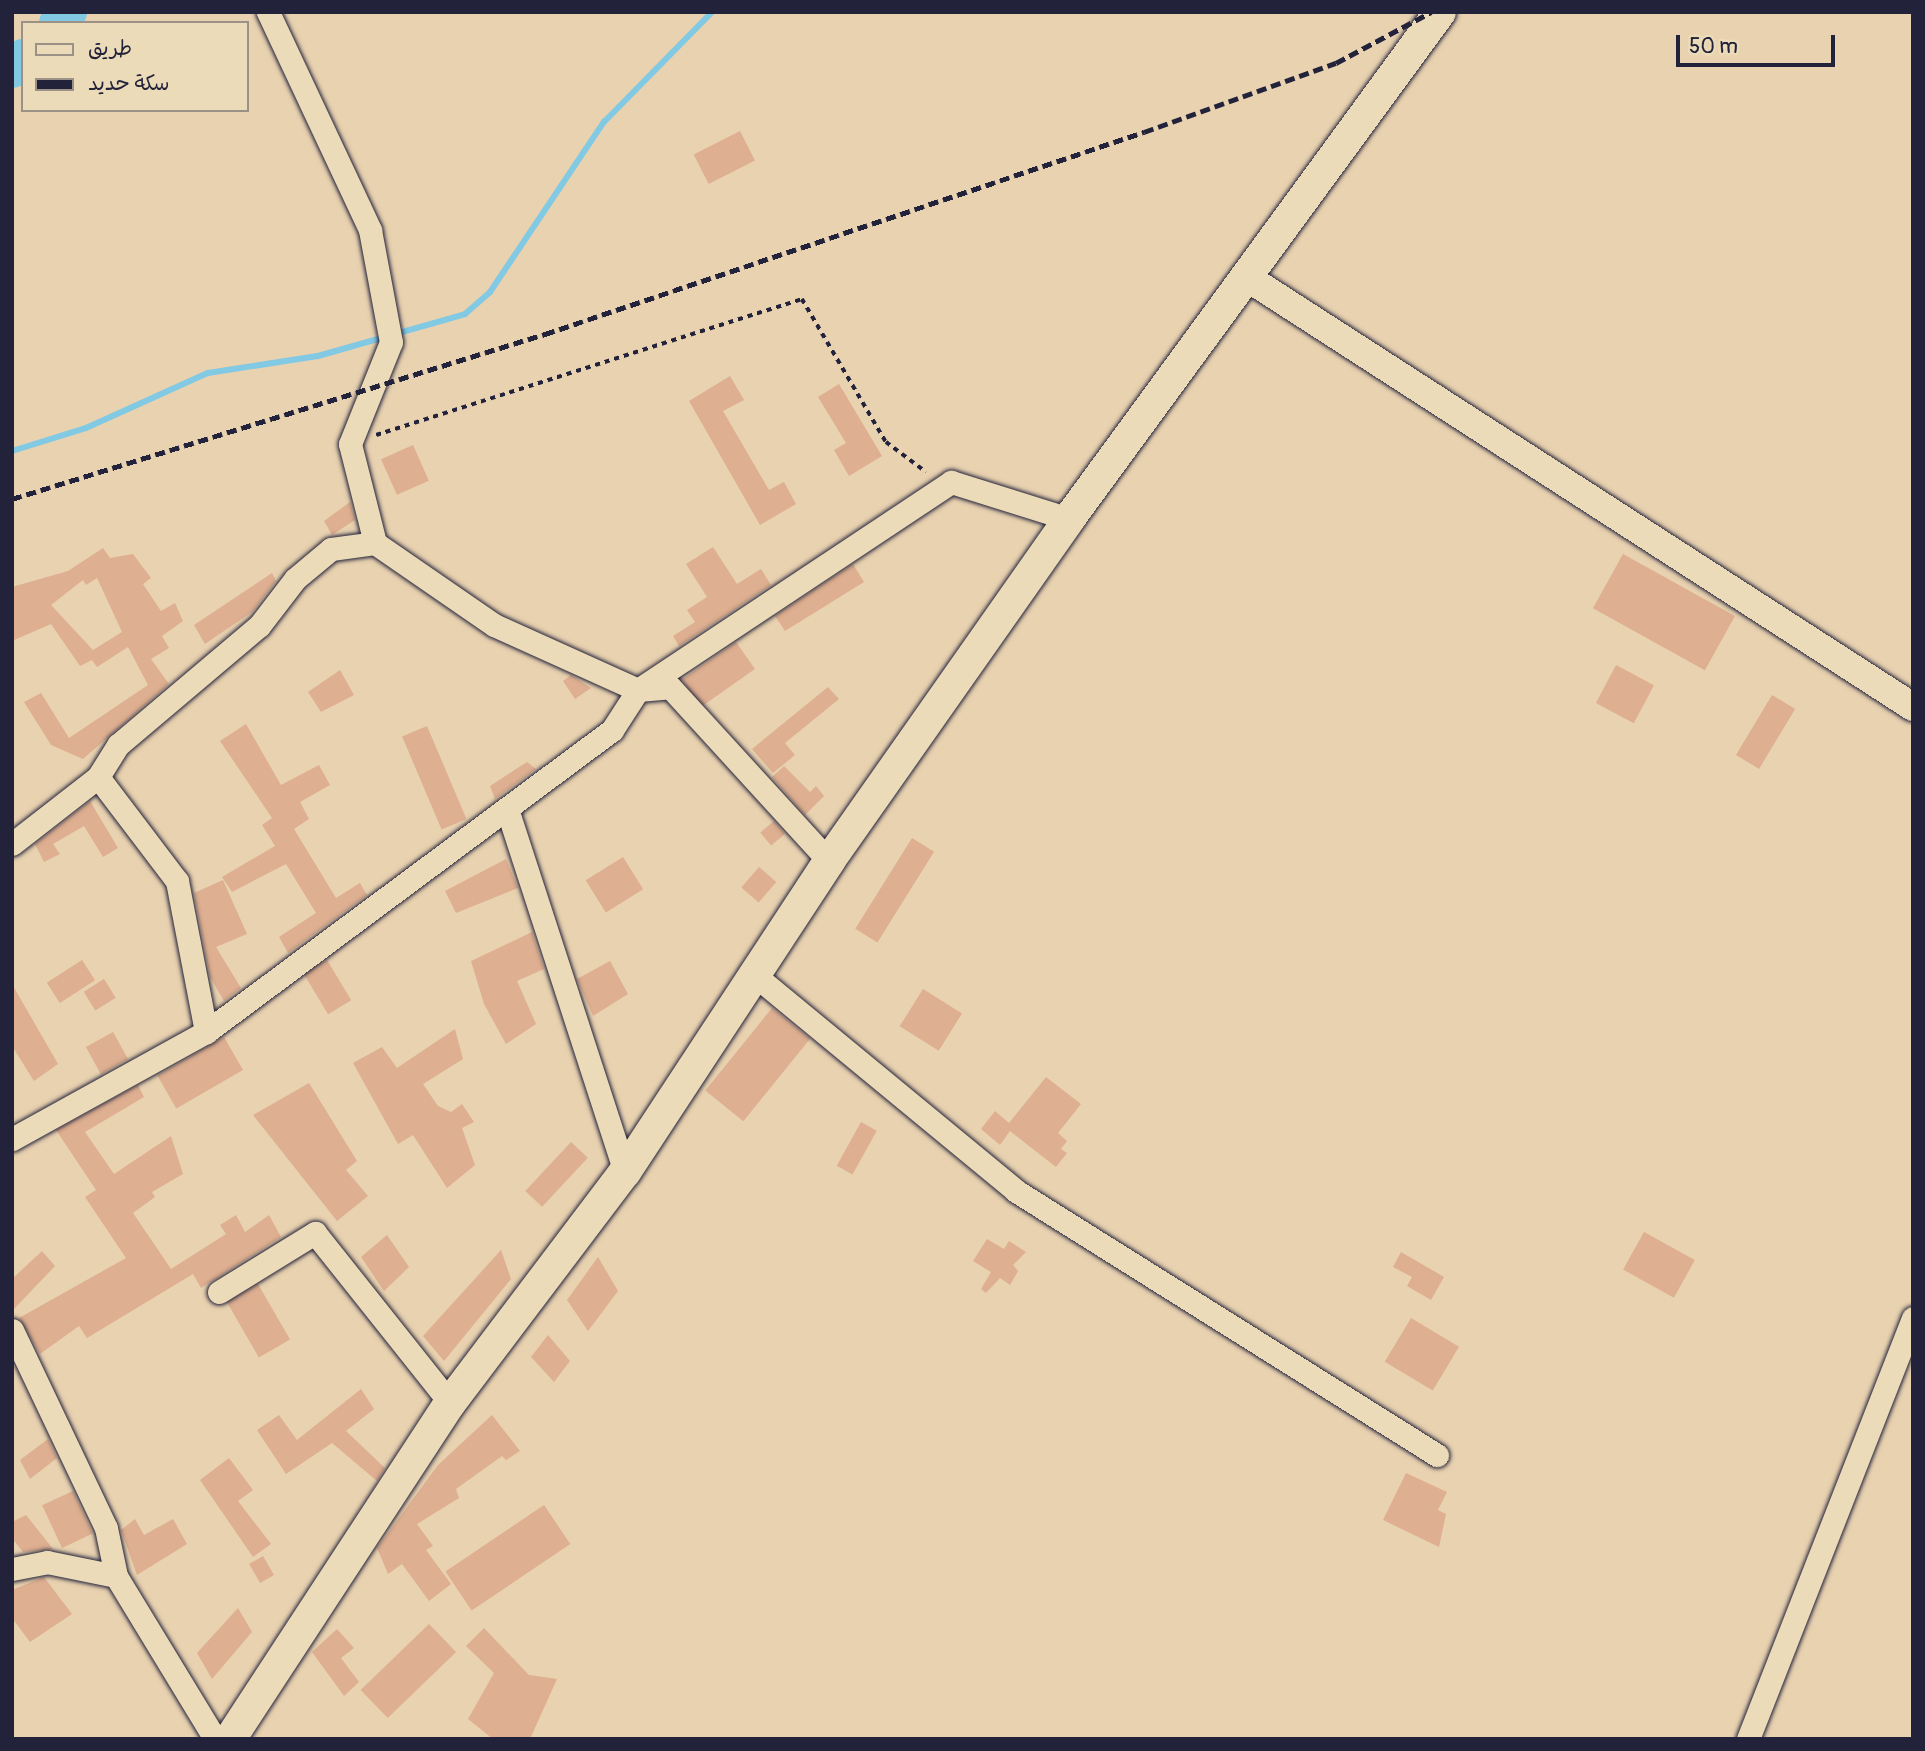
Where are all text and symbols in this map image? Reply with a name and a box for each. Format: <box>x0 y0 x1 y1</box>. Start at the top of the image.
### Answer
legend <box>21 21 248 112</box>
scale bar <box>1680 21 1839 65</box>
text: 50 m <box>1689 33 1738 60</box>
text: طريق <box>88 35 132 62</box>
text: سكة حديد <box>88 70 169 97</box>

